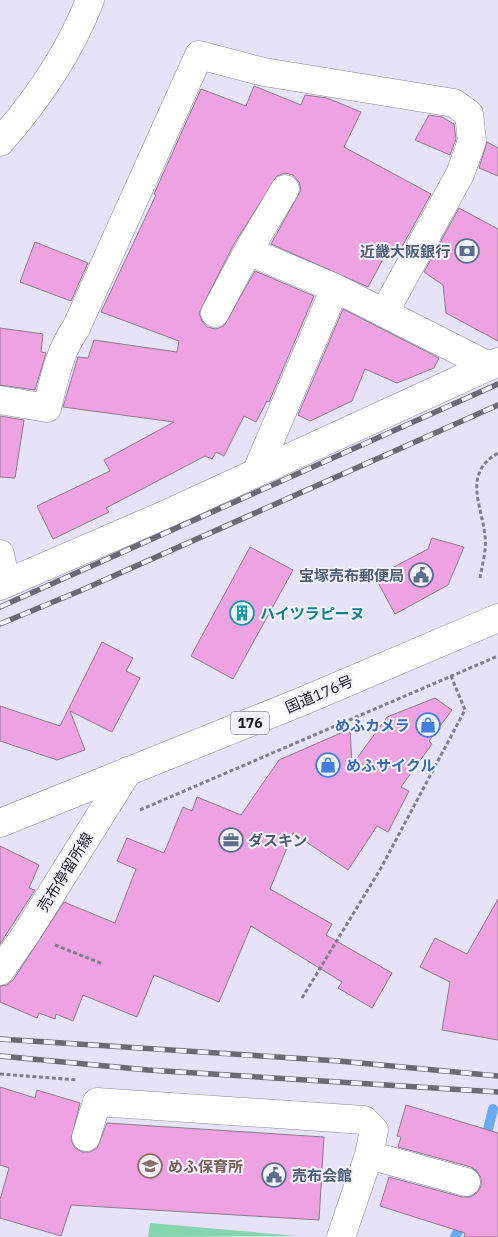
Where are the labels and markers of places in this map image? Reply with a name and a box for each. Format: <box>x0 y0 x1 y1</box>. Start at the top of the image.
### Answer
bank icon: 近畿大阪銀行 <box>454 238 480 264</box>
place label: 近畿大阪銀行 <box>360 242 450 261</box>
public building icon: 宝塚売布郵便局 <box>408 562 434 588</box>
place label: 宝塚売布郵便局 <box>299 566 404 585</box>
building icon: ハイツラピーヌ <box>229 600 255 626</box>
place label: ハイツラピーヌ <box>260 604 365 623</box>
shop icon: めふカメラ <box>415 712 441 738</box>
place label: めふカメラ <box>335 716 410 735</box>
shop icon: めふサイクル <box>315 752 341 778</box>
place label: めふサイクル <box>346 756 435 775</box>
office icon: ダスキン <box>218 827 244 853</box>
place label: ダスキン <box>248 831 308 850</box>
school or university icon: めふ保育所 <box>137 1153 163 1179</box>
place label: めふ保育所 <box>168 1157 243 1176</box>
public building icon: 売布会館 <box>261 1162 287 1188</box>
place label: 売布会館 <box>292 1166 352 1185</box>

